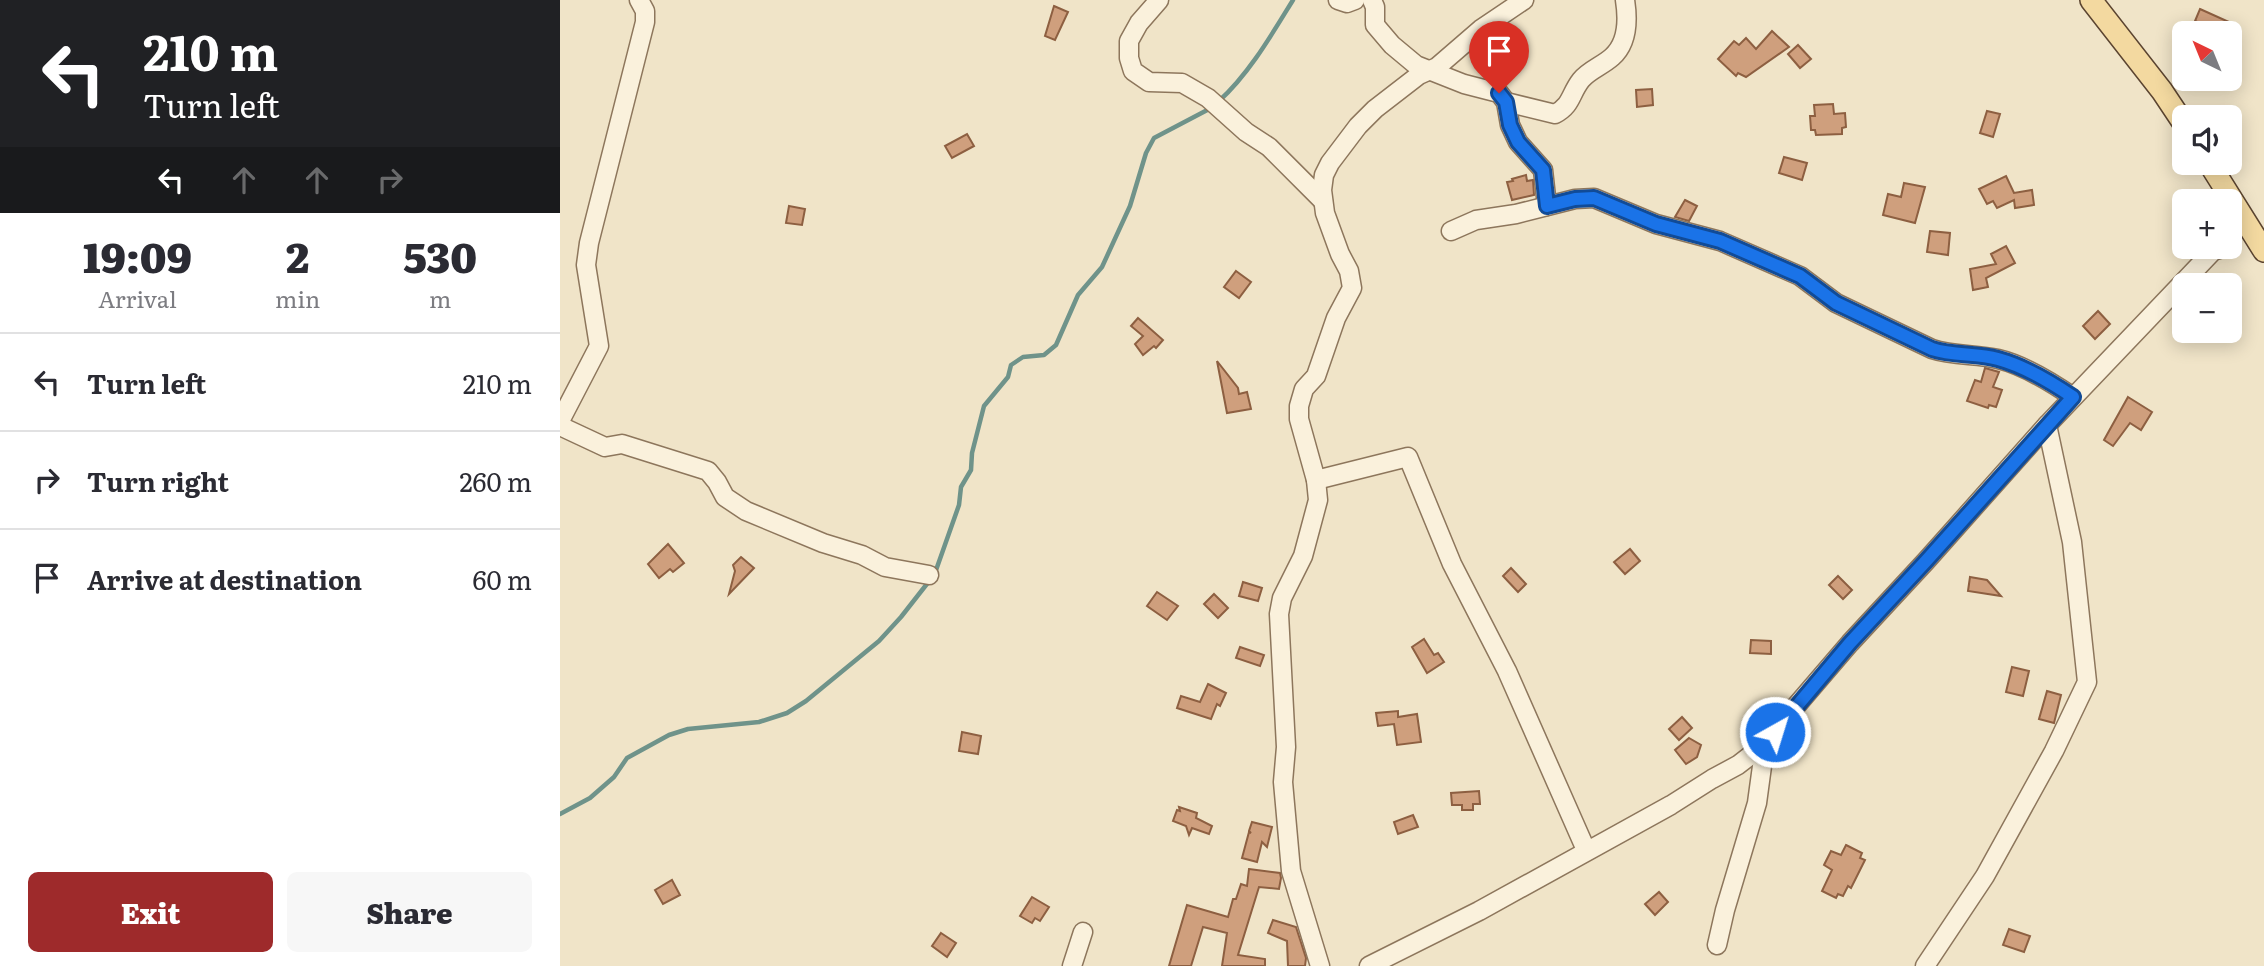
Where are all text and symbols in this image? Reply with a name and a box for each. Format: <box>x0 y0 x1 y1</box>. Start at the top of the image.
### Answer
text: 210 m <box>143 13 278 86</box>
pin <box>1469 21 1529 93</box>
north arrow <box>2172 21 2242 91</box>
map controls <box>2172 21 2242 343</box>
icon: left <box>28 28 119 119</box>
icon: arrive <box>1480 32 1518 70</box>
text: Turn left <box>143 80 280 128</box>
button: sound <box>2172 105 2242 175</box>
icon: left <box>152 161 190 199</box>
icon: ahead <box>225 161 263 199</box>
icon: ahead <box>298 161 336 199</box>
icon: right <box>371 161 409 199</box>
button: + <box>2172 189 2242 259</box>
text: 19:09 <box>83 224 192 286</box>
text: 2 <box>286 224 309 286</box>
text: 530 <box>403 224 477 286</box>
button: − <box>2172 273 2242 343</box>
text: Arrival <box>98 281 177 315</box>
text: min <box>275 281 320 315</box>
text: m <box>429 281 451 315</box>
icon: left <box>28 363 66 401</box>
text: Turn left <box>87 363 206 402</box>
text: 210 m <box>463 363 532 402</box>
icon: right <box>28 461 66 499</box>
text: Turn right <box>87 461 229 500</box>
text: 260 m <box>459 461 532 500</box>
icon: arrive <box>28 559 66 597</box>
text: Arrive at destination <box>87 559 362 598</box>
text: 60 m <box>473 559 532 598</box>
position arrow <box>1738 695 1812 769</box>
button: Exit <box>28 872 273 952</box>
button: Share <box>287 872 532 952</box>

